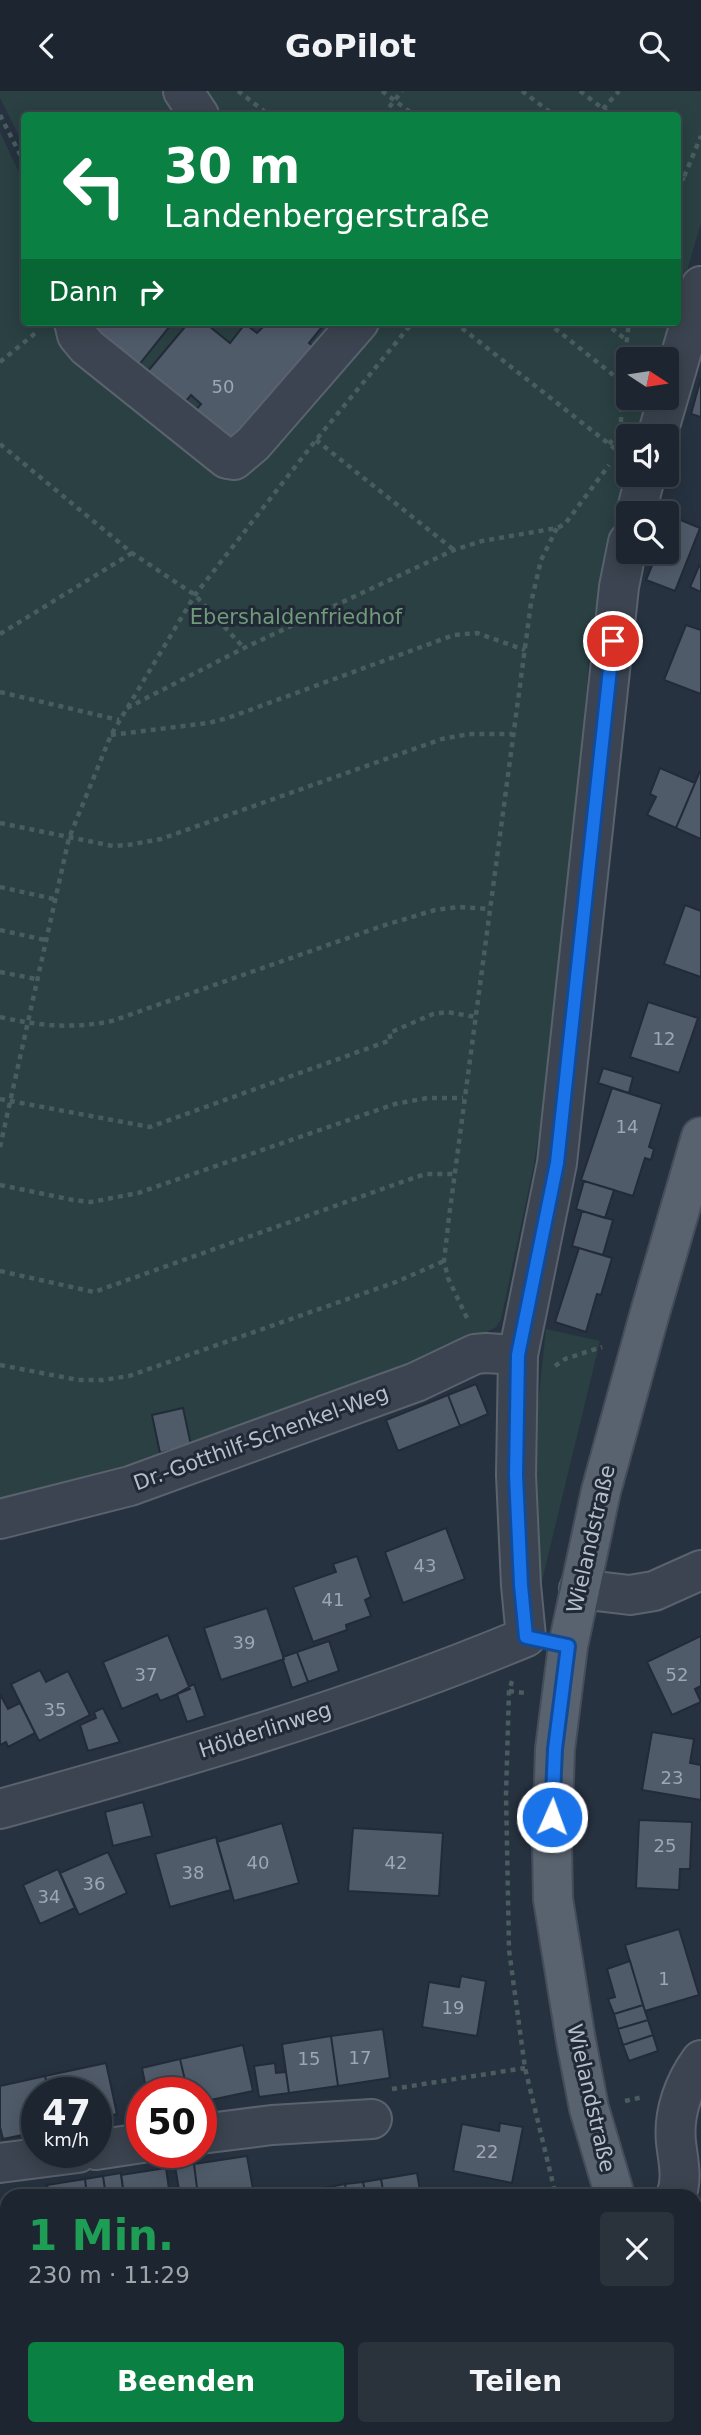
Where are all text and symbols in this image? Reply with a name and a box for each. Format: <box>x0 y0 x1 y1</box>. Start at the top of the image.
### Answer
icon: back <box>28 27 66 65</box>
text: GoPilot <box>285 27 416 65</box>
icon: search <box>635 27 673 65</box>
text: 30 m <box>164 138 300 195</box>
icon: left <box>49 140 140 231</box>
text: Landenbergerstraße <box>164 197 490 235</box>
icon: right <box>132 273 170 311</box>
text: Dann <box>49 277 118 307</box>
north arrow <box>616 347 679 409</box>
map controls <box>616 347 679 564</box>
house number: 50 <box>212 376 234 397</box>
button: sound <box>616 424 679 487</box>
button: search <box>616 501 679 564</box>
park label: Ebershaldenfriedhof <box>190 605 403 629</box>
pin <box>583 611 643 671</box>
icon: arrive <box>594 622 632 660</box>
house number: 12 <box>653 1028 675 1049</box>
house number: 14 <box>616 1116 638 1137</box>
street label: Dr.-Gotthilf-Schenkel-Weg <box>130 1381 392 1495</box>
street label: Wielandstraße <box>562 1463 620 1615</box>
house number: 43 <box>414 1555 436 1576</box>
house number: 41 <box>322 1589 344 1610</box>
house number: 39 <box>233 1632 255 1653</box>
house number: 37 <box>135 1664 157 1685</box>
house number: 52 <box>666 1664 688 1685</box>
street label: Hölderlinweg <box>196 1697 334 1763</box>
house number: 35 <box>44 1699 66 1720</box>
house number: 23 <box>661 1767 683 1788</box>
position arrow <box>515 1780 589 1854</box>
house number: 25 <box>654 1835 676 1856</box>
house number: 40 <box>247 1852 269 1873</box>
house number: 42 <box>385 1852 407 1873</box>
house number: 38 <box>182 1862 204 1883</box>
house number: 36 <box>83 1873 105 1894</box>
house number: 34 <box>38 1886 60 1907</box>
house number: 1 <box>658 1968 670 1989</box>
house number: 19 <box>442 1997 464 2018</box>
street label: Wielandstraße <box>562 2022 620 2174</box>
house number: 17 <box>349 2047 371 2068</box>
house number: 15 <box>298 2048 320 2069</box>
speed limit sign: 50 <box>126 2077 217 2168</box>
text: 47 <box>42 2093 91 2133</box>
text: km/h <box>44 2129 89 2150</box>
house number: 22 <box>476 2141 498 2162</box>
text: 1 Min. <box>28 2211 174 2260</box>
button: close <box>600 2212 674 2286</box>
text: 230 m · 11:29 <box>28 2262 190 2288</box>
button: Beenden <box>28 2342 344 2422</box>
button: Teilen <box>358 2342 674 2422</box>

